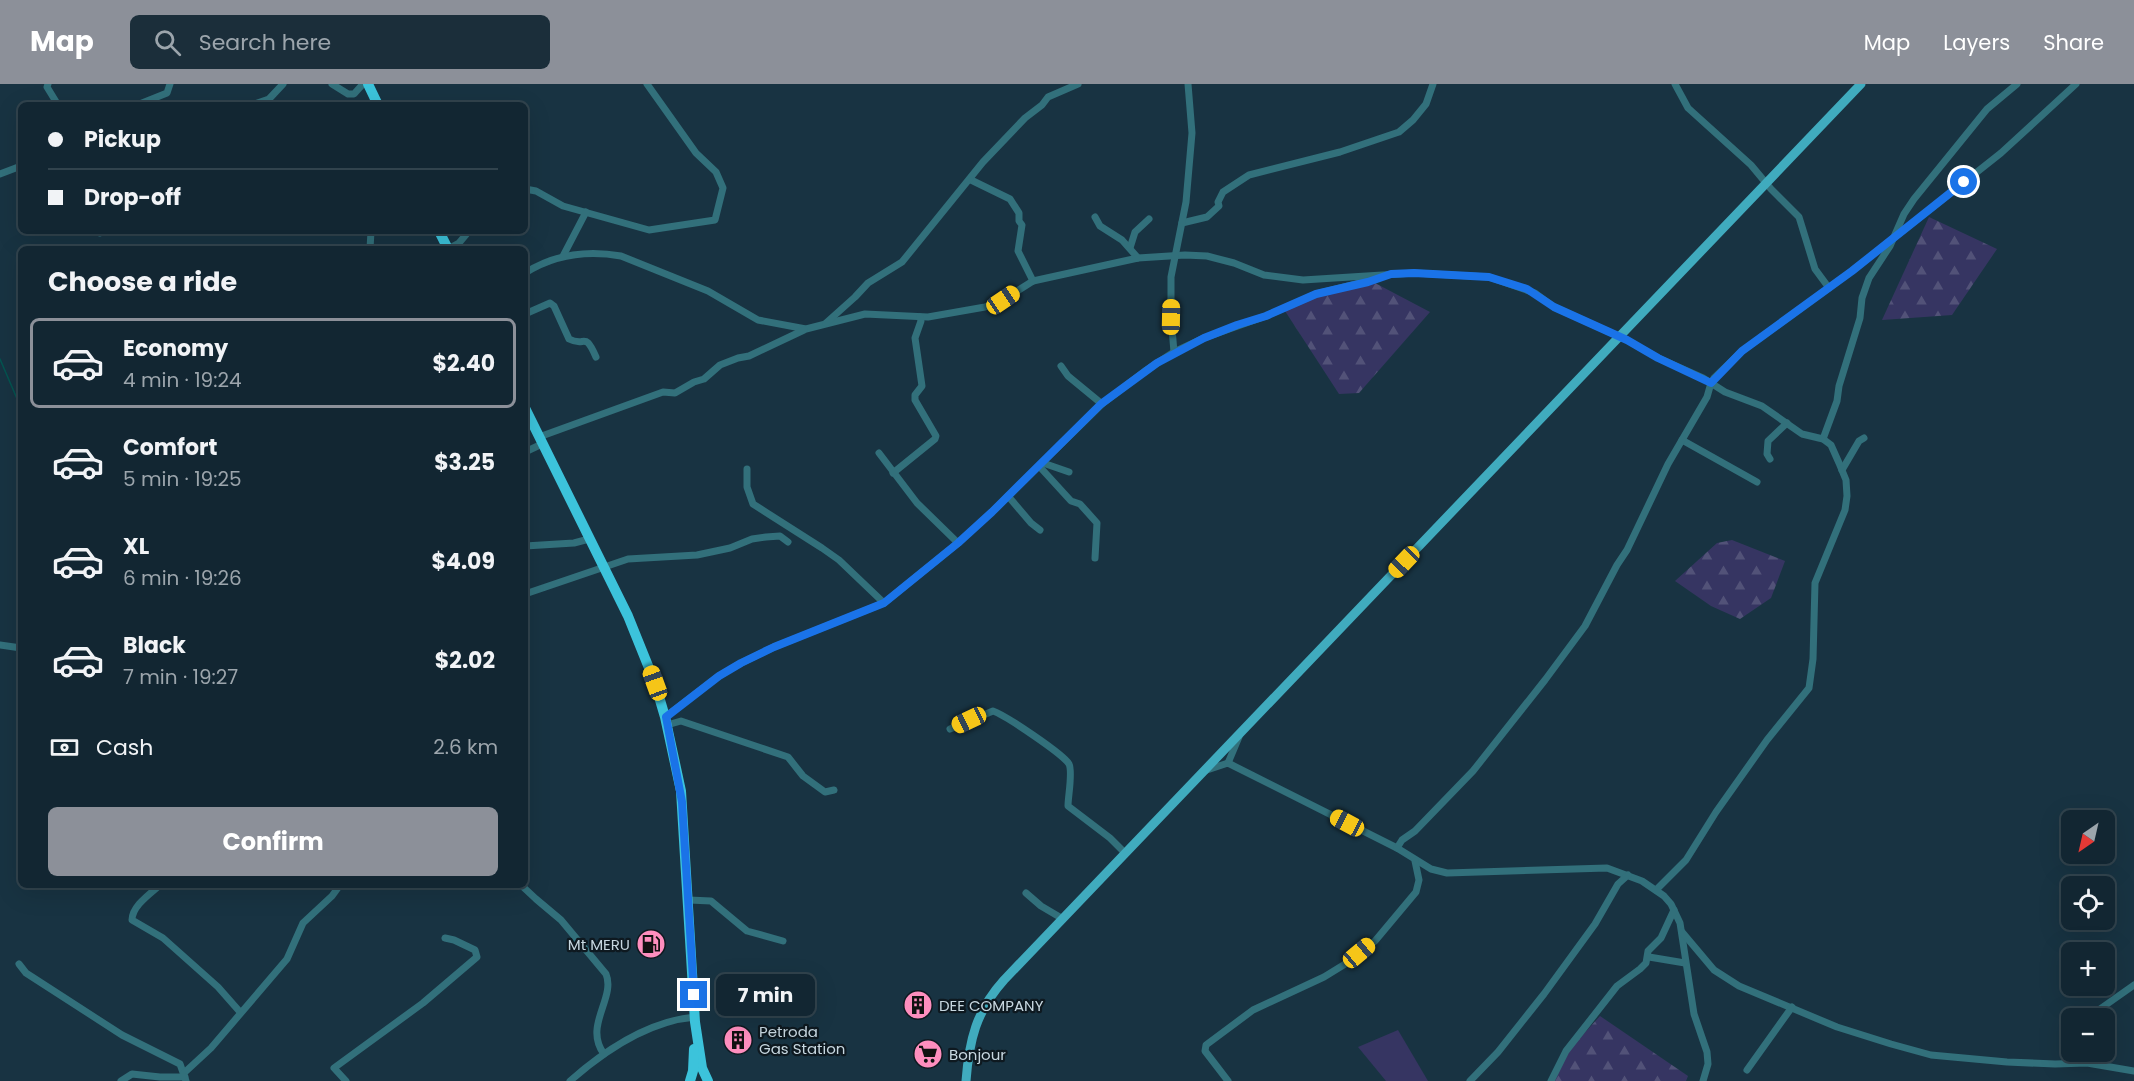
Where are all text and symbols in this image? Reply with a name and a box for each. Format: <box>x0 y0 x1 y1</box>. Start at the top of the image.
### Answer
search box <box>130 15 550 69</box>
text: Map <box>30 22 94 61</box>
icon: search <box>151 26 184 59</box>
text: Search here <box>199 27 331 58</box>
text: Map <box>1864 28 1910 57</box>
text: Layers <box>1943 28 2010 57</box>
text: Share <box>2043 28 2104 57</box>
text: Pickup <box>84 124 161 155</box>
route start <box>1950 168 1977 195</box>
text: Drop-off <box>84 182 181 213</box>
text: Choose a ride <box>48 263 237 300</box>
car <box>983 282 1023 318</box>
car <box>1162 299 1180 335</box>
text: Economy <box>123 333 228 364</box>
icon: car <box>51 336 105 390</box>
text: $2.40 <box>433 348 495 379</box>
text: 4 min · 19:24 <box>123 366 242 394</box>
text: Comfort <box>123 432 217 463</box>
icon: car <box>51 435 105 489</box>
text: $3.25 <box>434 447 495 478</box>
text: 5 min · 19:25 <box>123 465 241 493</box>
text: XL <box>123 531 149 562</box>
icon: car <box>51 534 105 588</box>
car <box>1385 543 1423 581</box>
text: $4.09 <box>432 546 495 577</box>
text: 6 min · 19:26 <box>123 564 242 592</box>
text: Black <box>123 630 186 661</box>
icon: car <box>51 633 105 687</box>
text: $2.02 <box>435 645 495 676</box>
text: 7 min · 19:27 <box>123 663 238 691</box>
car <box>640 663 670 703</box>
car <box>949 704 989 736</box>
icon: cash <box>48 731 81 764</box>
text: Cash <box>96 732 153 763</box>
text: 2.6 km <box>433 733 498 761</box>
button: Confirm <box>48 807 498 876</box>
car <box>1327 807 1367 839</box>
north arrow <box>2061 810 2115 864</box>
map controls <box>2061 810 2115 1062</box>
button: locate <box>2061 876 2115 930</box>
fuel station icon: Mt MERU <box>635 928 667 960</box>
place label: Mt MERU <box>568 934 630 955</box>
car <box>1339 935 1379 971</box>
button: + <box>2061 942 2115 996</box>
callout: 7 min <box>715 974 814 1016</box>
route end <box>680 981 707 1008</box>
text: 7 min <box>738 981 793 1009</box>
building icon: DEE COMPANY <box>902 989 934 1021</box>
place label: DEE COMPANY <box>939 995 1044 1016</box>
button: − <box>2061 1008 2115 1062</box>
place label: Petroda Gas Station <box>759 1021 845 1059</box>
building icon: Petroda Gas Station <box>722 1024 754 1056</box>
supermarket icon: Bonjour <box>912 1038 944 1070</box>
place label: Bonjour <box>949 1044 1006 1065</box>

